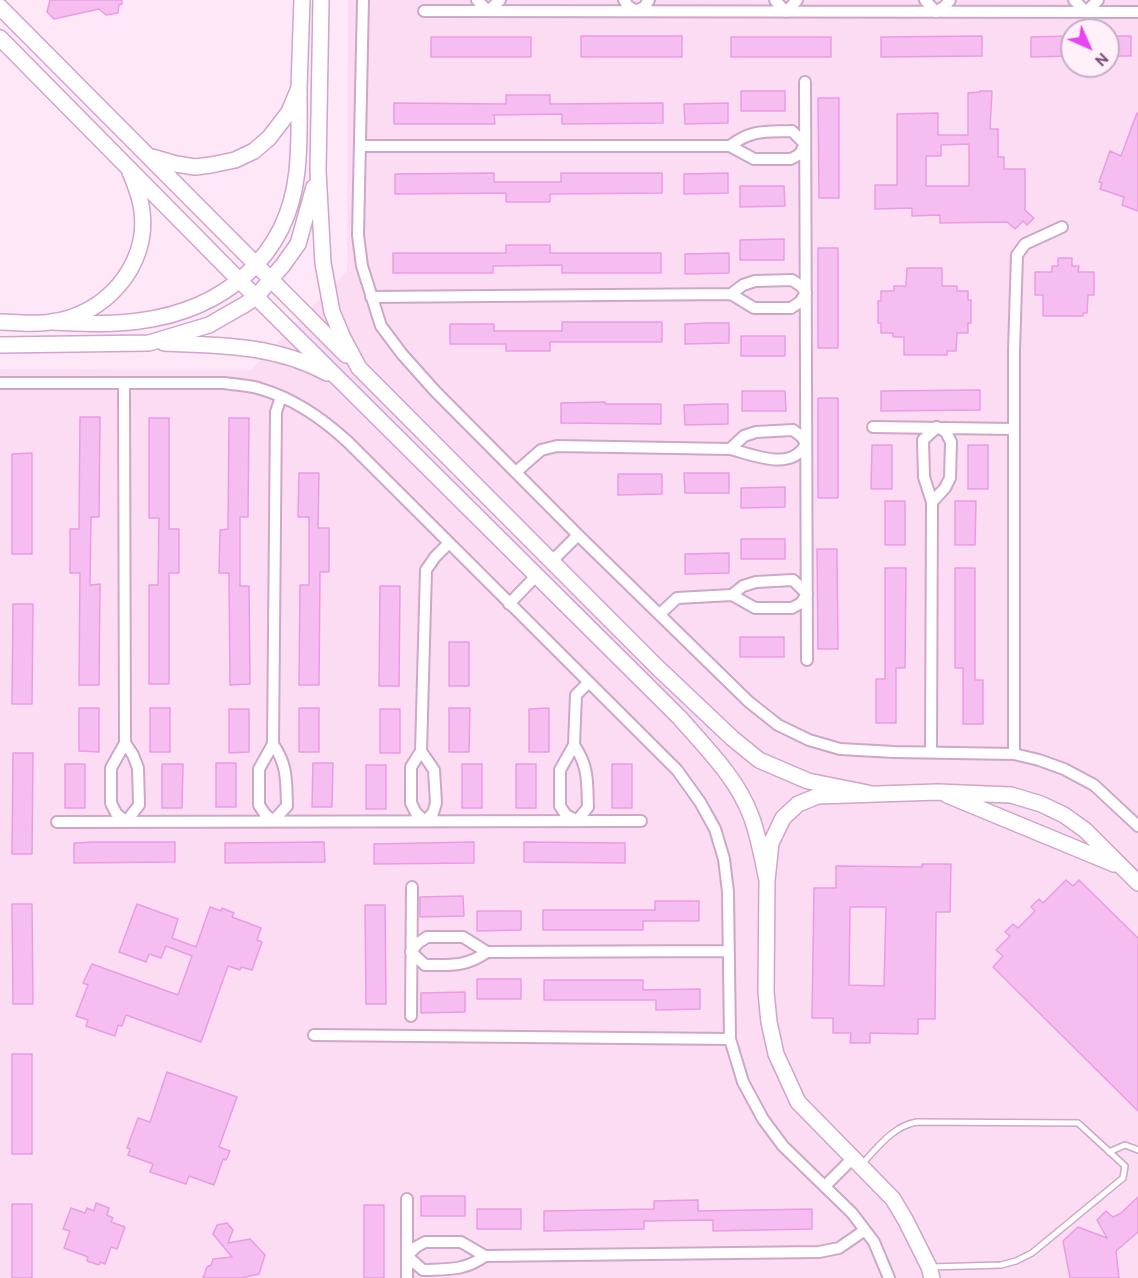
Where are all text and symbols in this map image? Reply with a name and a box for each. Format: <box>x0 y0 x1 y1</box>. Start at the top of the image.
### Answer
north arrow <box>1060 18 1120 78</box>
text: N <box>1091 49 1112 70</box>

